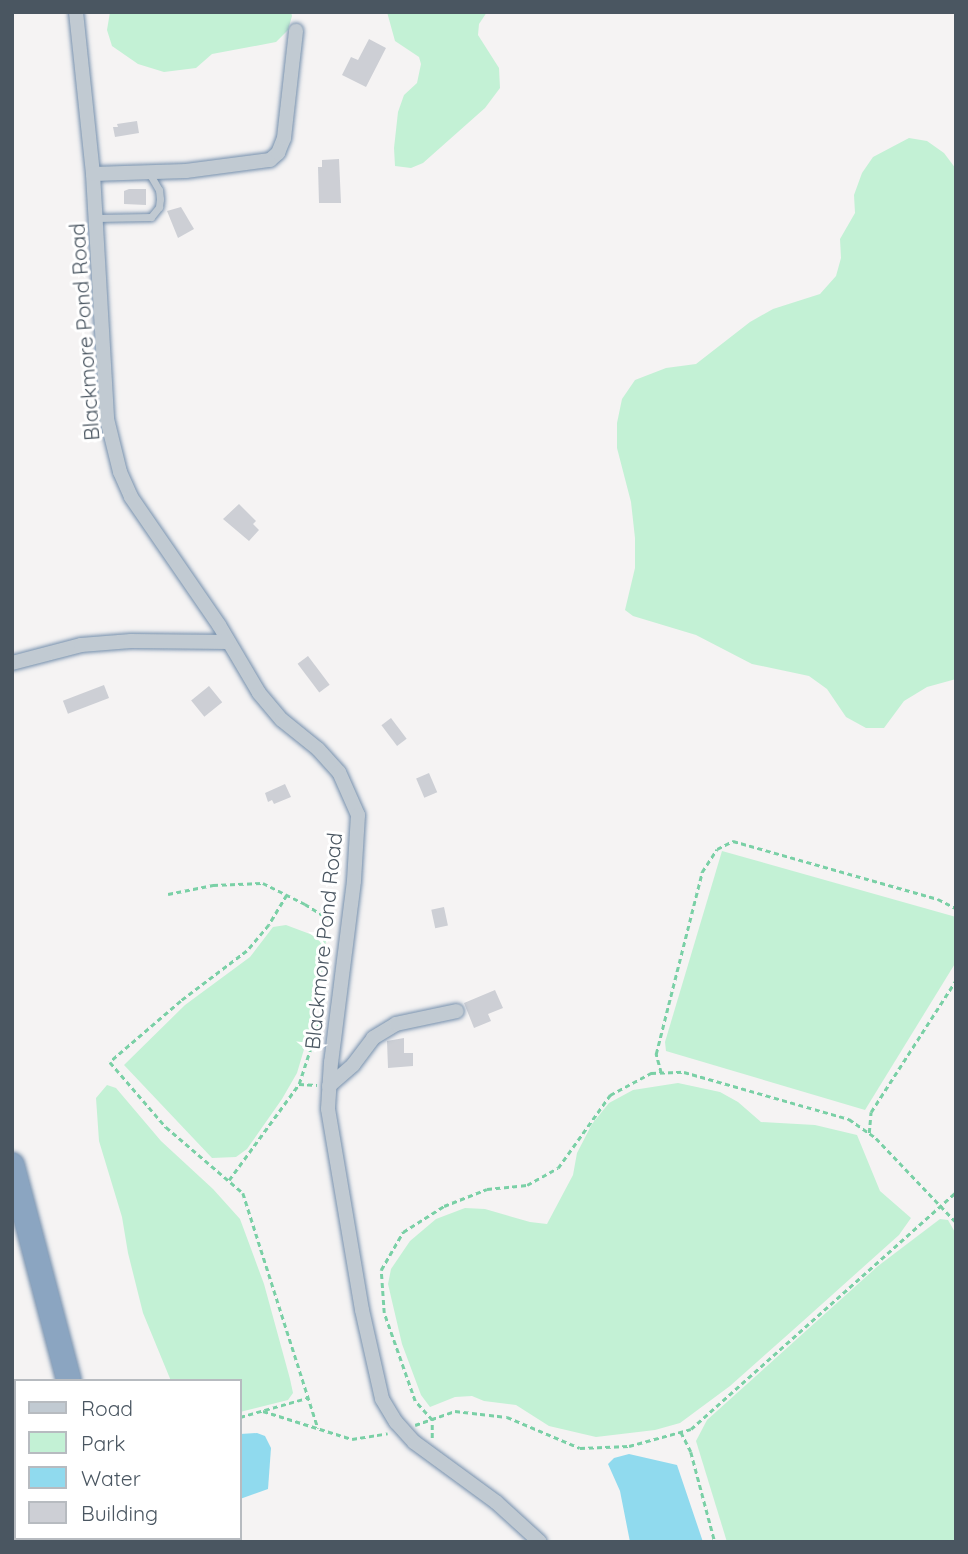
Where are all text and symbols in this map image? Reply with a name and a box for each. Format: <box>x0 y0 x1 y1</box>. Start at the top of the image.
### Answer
street label: Blackmore Pond Road <box>64 222 104 442</box>
street label: Blackmore Pond Road <box>299 831 347 1051</box>
legend <box>14 1379 242 1540</box>
text: Road <box>81 1395 133 1421</box>
text: Park <box>81 1430 125 1456</box>
text: Water <box>81 1465 141 1491</box>
text: Building <box>81 1500 158 1526</box>

